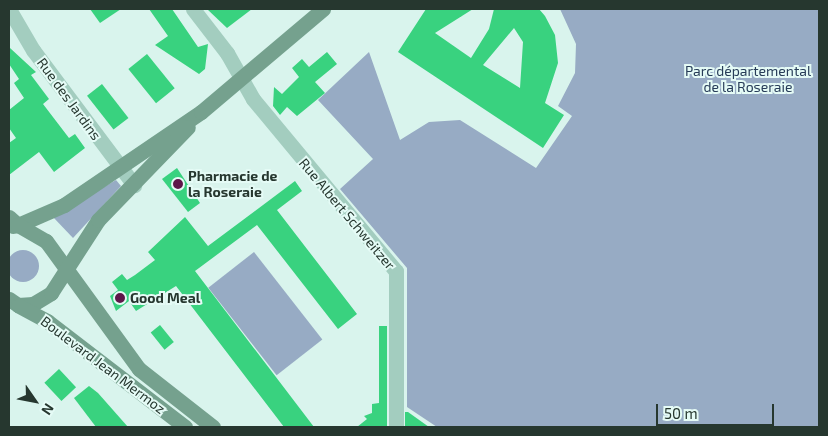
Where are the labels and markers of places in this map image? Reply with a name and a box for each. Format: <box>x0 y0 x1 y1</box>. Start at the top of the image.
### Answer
place label: Pharmacie de la Roseraie <box>188 168 278 200</box>
marker: Pharmacie de la Roseraie <box>172 178 184 190</box>
place label: Good Meal <box>130 290 200 306</box>
marker: Good Meal <box>114 292 126 304</box>

